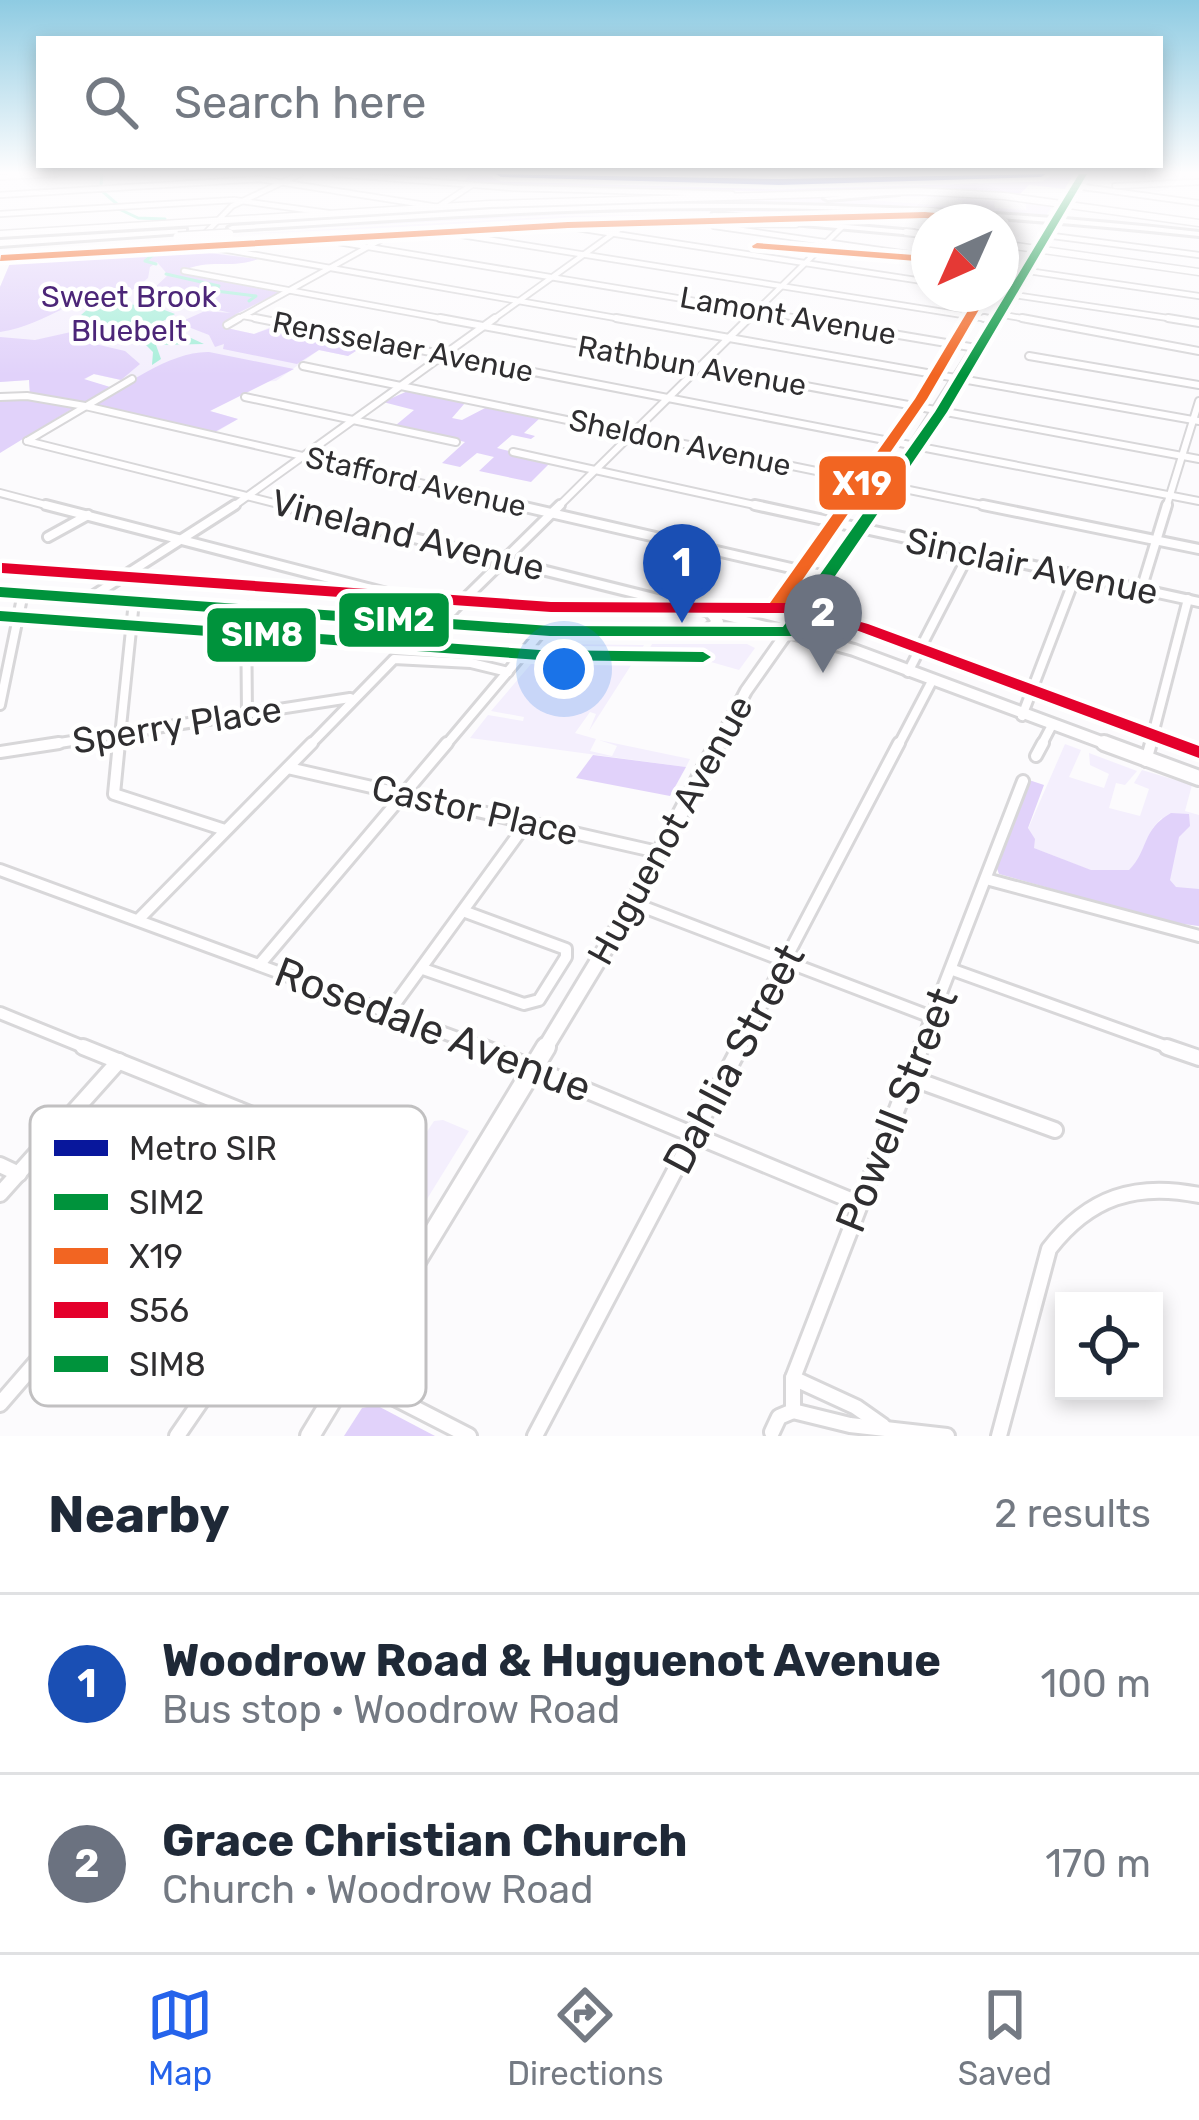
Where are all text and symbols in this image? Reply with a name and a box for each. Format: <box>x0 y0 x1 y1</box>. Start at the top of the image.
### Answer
search box <box>36 36 1163 168</box>
icon: search <box>78 69 144 135</box>
text: Search here <box>174 76 426 129</box>
north arrow <box>911 204 1019 312</box>
park label: Sweet Brook Bluebelt <box>41 279 217 349</box>
street label: Lamont Avenue <box>677 279 899 353</box>
street label: Rensselaer Avenue <box>270 304 536 390</box>
street label: Rathbun Avenue <box>575 328 809 404</box>
street label: Sheldon Avenue <box>566 402 794 484</box>
street label: Stafford Avenue <box>302 439 530 525</box>
line badge: X19 <box>817 454 908 512</box>
text: X19 <box>832 464 892 503</box>
street label: Vineland Avenue <box>267 480 549 590</box>
street label: Sinclair Avenue <box>902 518 1162 614</box>
pin: 1 <box>643 524 721 623</box>
pin: 2 <box>784 574 862 673</box>
line badge: SIM2 <box>337 591 451 649</box>
text: SIM2 <box>353 600 435 639</box>
line badge: SIM8 <box>205 606 318 664</box>
text: SIM8 <box>221 615 303 654</box>
your location <box>534 639 594 699</box>
street label: Sperry Place <box>69 687 285 763</box>
street label: Huguenot Avenue <box>578 688 762 972</box>
street label: Castor Place <box>368 765 582 855</box>
street label: Dahlia Street <box>653 936 815 1182</box>
street label: Rosedale Avenue <box>268 947 598 1113</box>
street label: Powell Street <box>825 981 969 1239</box>
legend <box>30 1106 426 1406</box>
text: Metro SIR <box>129 1129 277 1168</box>
text: SIM2 <box>129 1183 204 1222</box>
text: X19 <box>129 1237 183 1276</box>
text: S56 <box>129 1291 189 1330</box>
map controls <box>1055 1292 1163 1400</box>
button: locate <box>1055 1292 1163 1400</box>
text: SIM8 <box>129 1345 206 1384</box>
text: Nearby <box>48 1484 230 1545</box>
text: 2 results <box>994 1491 1151 1537</box>
text: Woodrow Road & Huguenot Avenue <box>162 1634 941 1687</box>
text: 1 <box>77 1661 97 1707</box>
text: 100 m <box>1041 1661 1151 1707</box>
text: Bus stop · Woodrow Road <box>162 1687 620 1733</box>
text: Grace Christian Church <box>162 1814 687 1867</box>
text: 2 <box>74 1841 100 1887</box>
text: 170 m <box>1045 1841 1151 1887</box>
text: Church · Woodrow Road <box>162 1867 593 1913</box>
tab: Map <box>147 1982 213 2093</box>
tab: Directions <box>507 1982 664 2093</box>
tab: Saved <box>958 1982 1052 2093</box>

